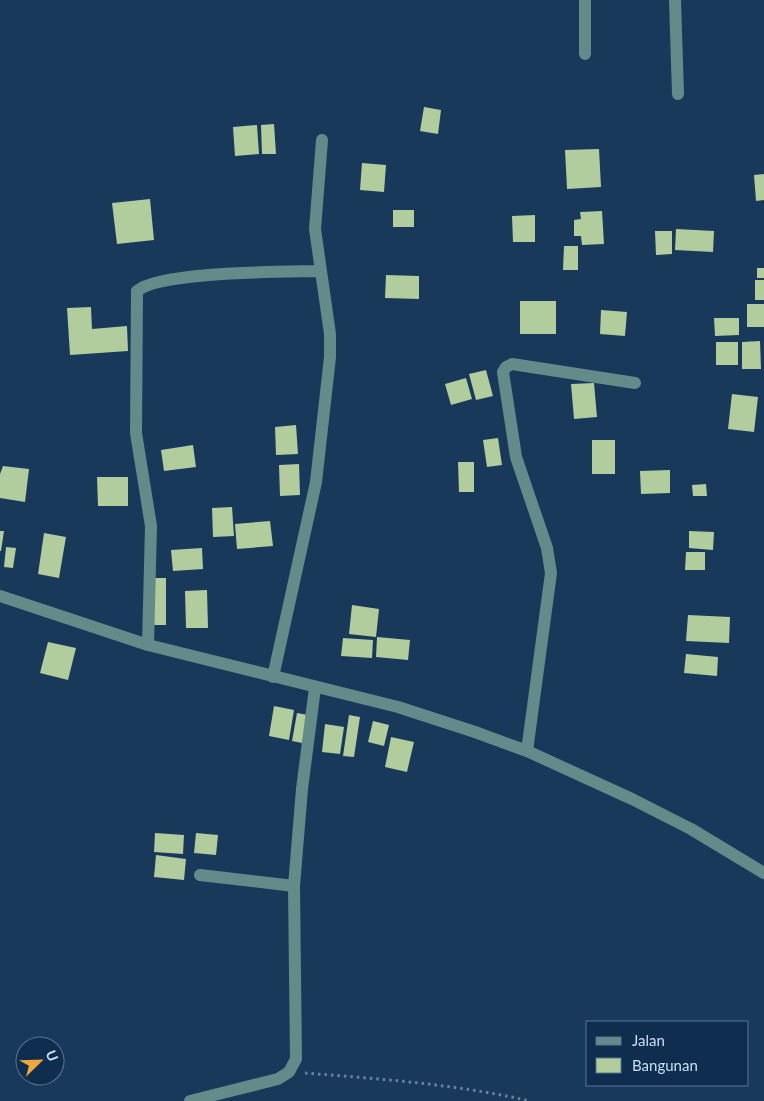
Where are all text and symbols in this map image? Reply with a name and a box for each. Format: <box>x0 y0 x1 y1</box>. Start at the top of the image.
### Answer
legend <box>586 1021 749 1086</box>
text: Jalan <box>632 1031 665 1049</box>
north arrow <box>15 1036 65 1086</box>
text: U <box>43 1048 62 1064</box>
text: Bangunan <box>632 1056 698 1074</box>

